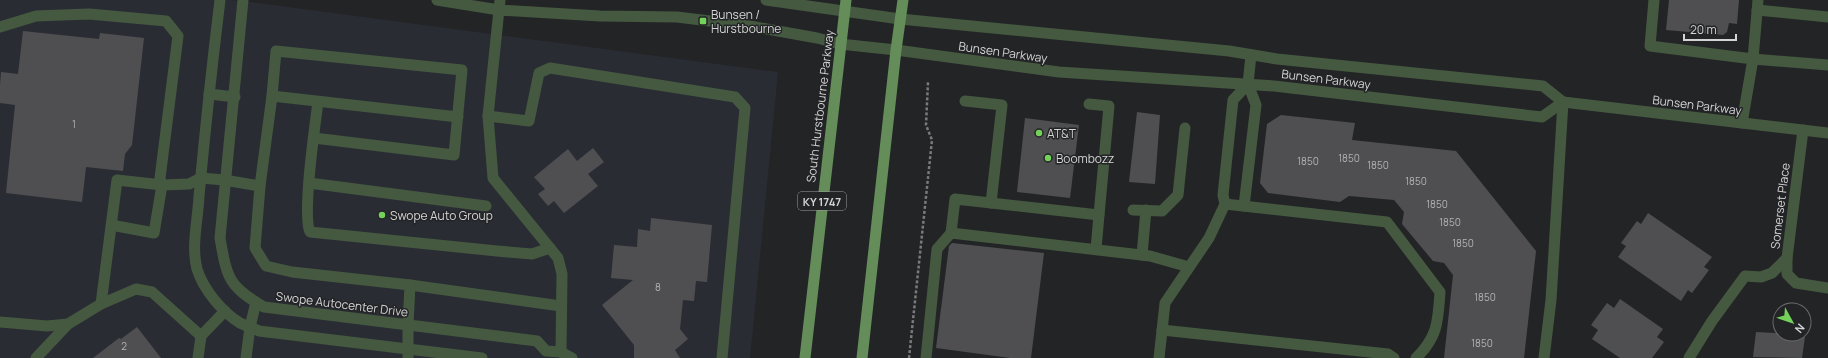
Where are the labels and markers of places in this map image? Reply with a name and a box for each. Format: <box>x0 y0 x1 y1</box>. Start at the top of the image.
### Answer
place label: Bunsen / Hurstbourne <box>711 6 781 37</box>
marker: Bunsen / Hurstbourne <box>698 16 708 26</box>
place label: AT&T <box>1047 125 1077 142</box>
marker: AT&T <box>1034 128 1044 138</box>
place label: Boombozz <box>1056 150 1114 167</box>
marker: Boombozz <box>1043 153 1053 163</box>
place label: Swope Auto Group <box>390 207 493 224</box>
marker: Swope Auto Group <box>377 210 387 220</box>

